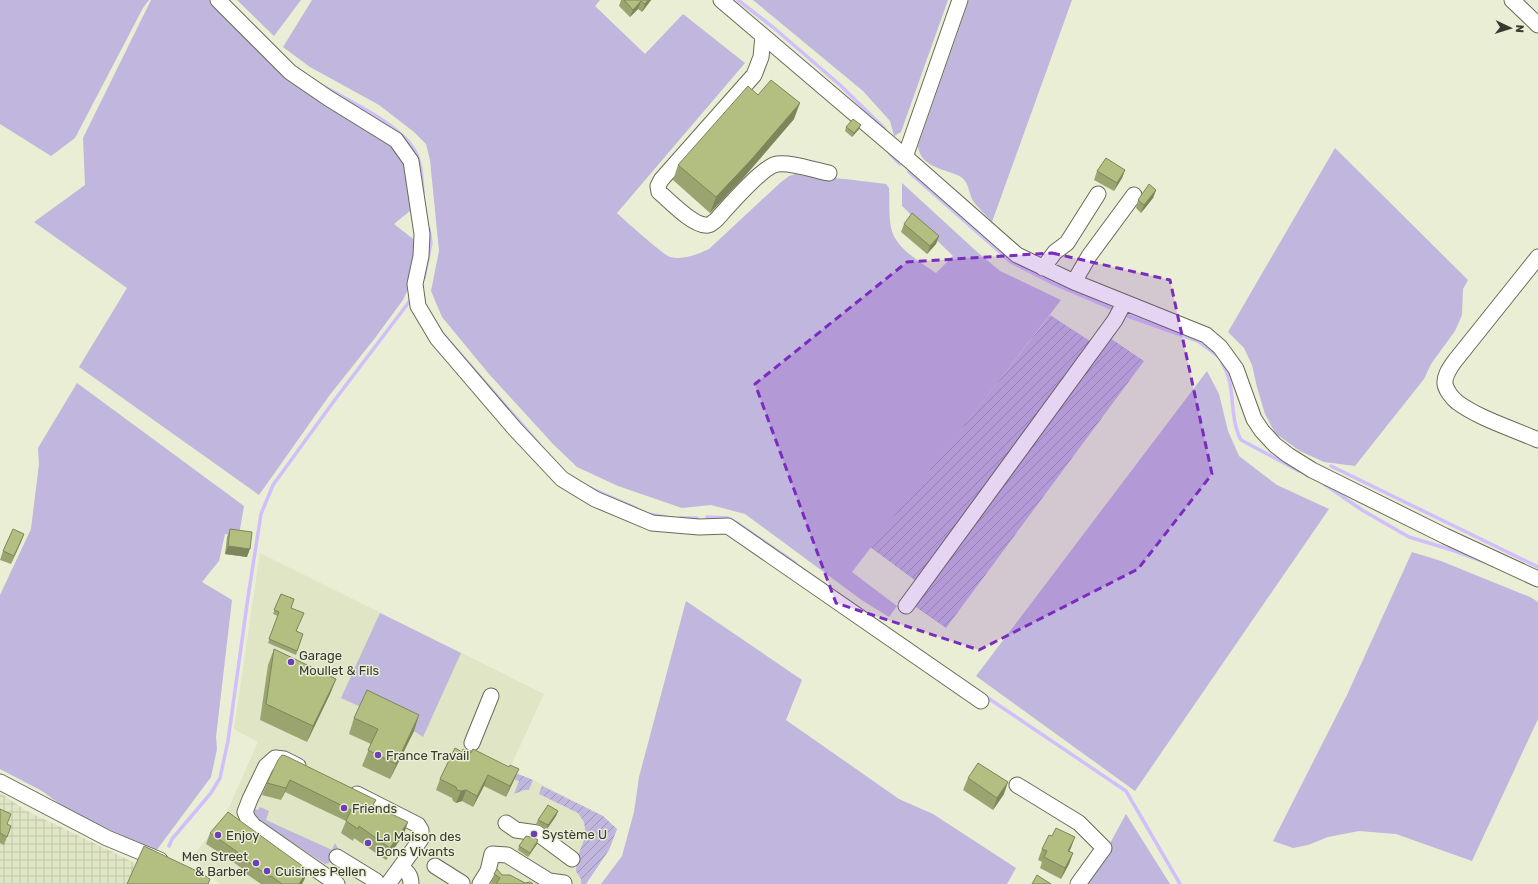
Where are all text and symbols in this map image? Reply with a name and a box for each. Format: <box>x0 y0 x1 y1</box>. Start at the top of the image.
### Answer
north arrow <box>1490 8 1530 48</box>
text: N <box>1513 24 1526 33</box>
place label: Garage Moullet & Fils <box>299 648 380 678</box>
marker: Garage Moullet & Fils <box>286 657 296 667</box>
place label: France Travail <box>386 748 469 763</box>
marker: France Travail <box>373 750 383 760</box>
place label: Friends <box>352 801 397 816</box>
marker: Friends <box>339 803 349 813</box>
place label: Système U <box>542 827 607 842</box>
place label: Enjoy <box>226 828 259 843</box>
place label: La Maison des Bons Vivants <box>376 829 461 859</box>
marker: Système U <box>529 829 539 839</box>
marker: Enjoy <box>213 830 223 840</box>
marker: La Maison des Bons Vivants <box>363 838 373 848</box>
place label: Men Street & Barber <box>182 849 248 879</box>
marker: Men Street & Barber <box>251 858 261 868</box>
place label: Cuisines Pellen <box>275 864 366 879</box>
marker: Cuisines Pellen <box>262 866 272 876</box>

